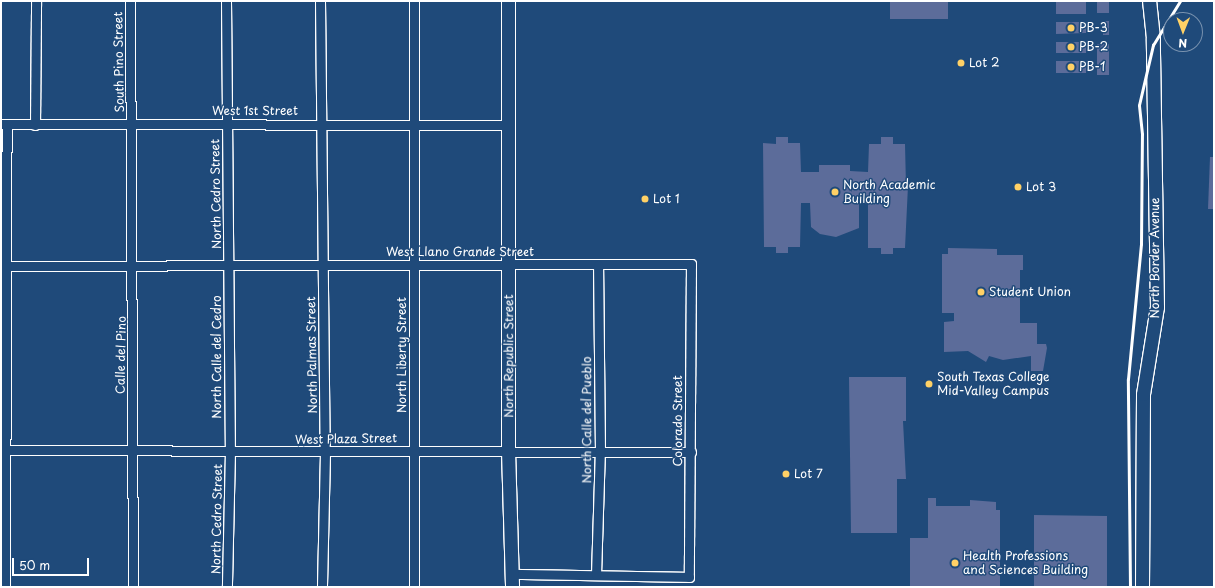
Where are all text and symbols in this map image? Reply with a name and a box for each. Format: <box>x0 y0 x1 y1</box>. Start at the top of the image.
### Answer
street label: South Pino Street <box>111 11 127 113</box>
north arrow <box>1163 12 1203 52</box>
place label: PB-3 <box>1079 21 1108 35</box>
marker: PB-3 <box>1066 23 1076 33</box>
text: N <box>1178 35 1187 52</box>
place label: PB-2 <box>1079 40 1108 54</box>
marker: PB-2 <box>1066 42 1076 52</box>
place label: Lot 2 <box>969 56 1000 70</box>
marker: Lot 2 <box>956 58 966 68</box>
place label: PB-1 <box>1079 60 1106 74</box>
marker: PB-1 <box>1066 62 1076 72</box>
street label: West 1st Street <box>211 104 299 118</box>
street label: North Cedro Street <box>208 138 224 250</box>
place label: North Academic Building <box>843 178 936 206</box>
place label: Lot 3 <box>1026 180 1056 194</box>
marker: Lot 3 <box>1013 182 1023 192</box>
marker: North Academic Building <box>830 187 840 197</box>
place label: Lot 1 <box>653 192 681 206</box>
marker: Lot 1 <box>640 194 650 204</box>
street label: North Border Avenue <box>1148 197 1162 319</box>
street label: West Llano Grande Street <box>385 245 535 259</box>
place label: Student Union <box>989 285 1071 299</box>
marker: Student Union <box>976 287 986 297</box>
street label: North Republic Street <box>502 293 516 419</box>
street label: North Calle del Cedro <box>210 294 224 420</box>
street label: North Palmas Street <box>304 295 320 415</box>
street label: North Liberty Street <box>395 296 409 414</box>
street label: Calle del Pino <box>113 316 129 394</box>
street label: North Calle del Pueblo <box>580 356 594 484</box>
place label: South Texas College Mid-Valley Campus <box>937 370 1051 398</box>
street label: Colorado Street <box>671 375 685 467</box>
marker: South Texas College Mid-Valley Campus <box>924 379 934 389</box>
street label: West Plaza Street <box>295 431 397 447</box>
street label: North Cedro Street <box>209 463 225 575</box>
place label: Lot 7 <box>794 467 823 481</box>
marker: Lot 7 <box>781 469 791 479</box>
place label: Health Professions and Sciences Building <box>963 549 1089 577</box>
scale bar <box>14 550 91 576</box>
text: 50 m <box>19 556 50 574</box>
marker: Health Professions and Sciences Building <box>950 558 960 568</box>

